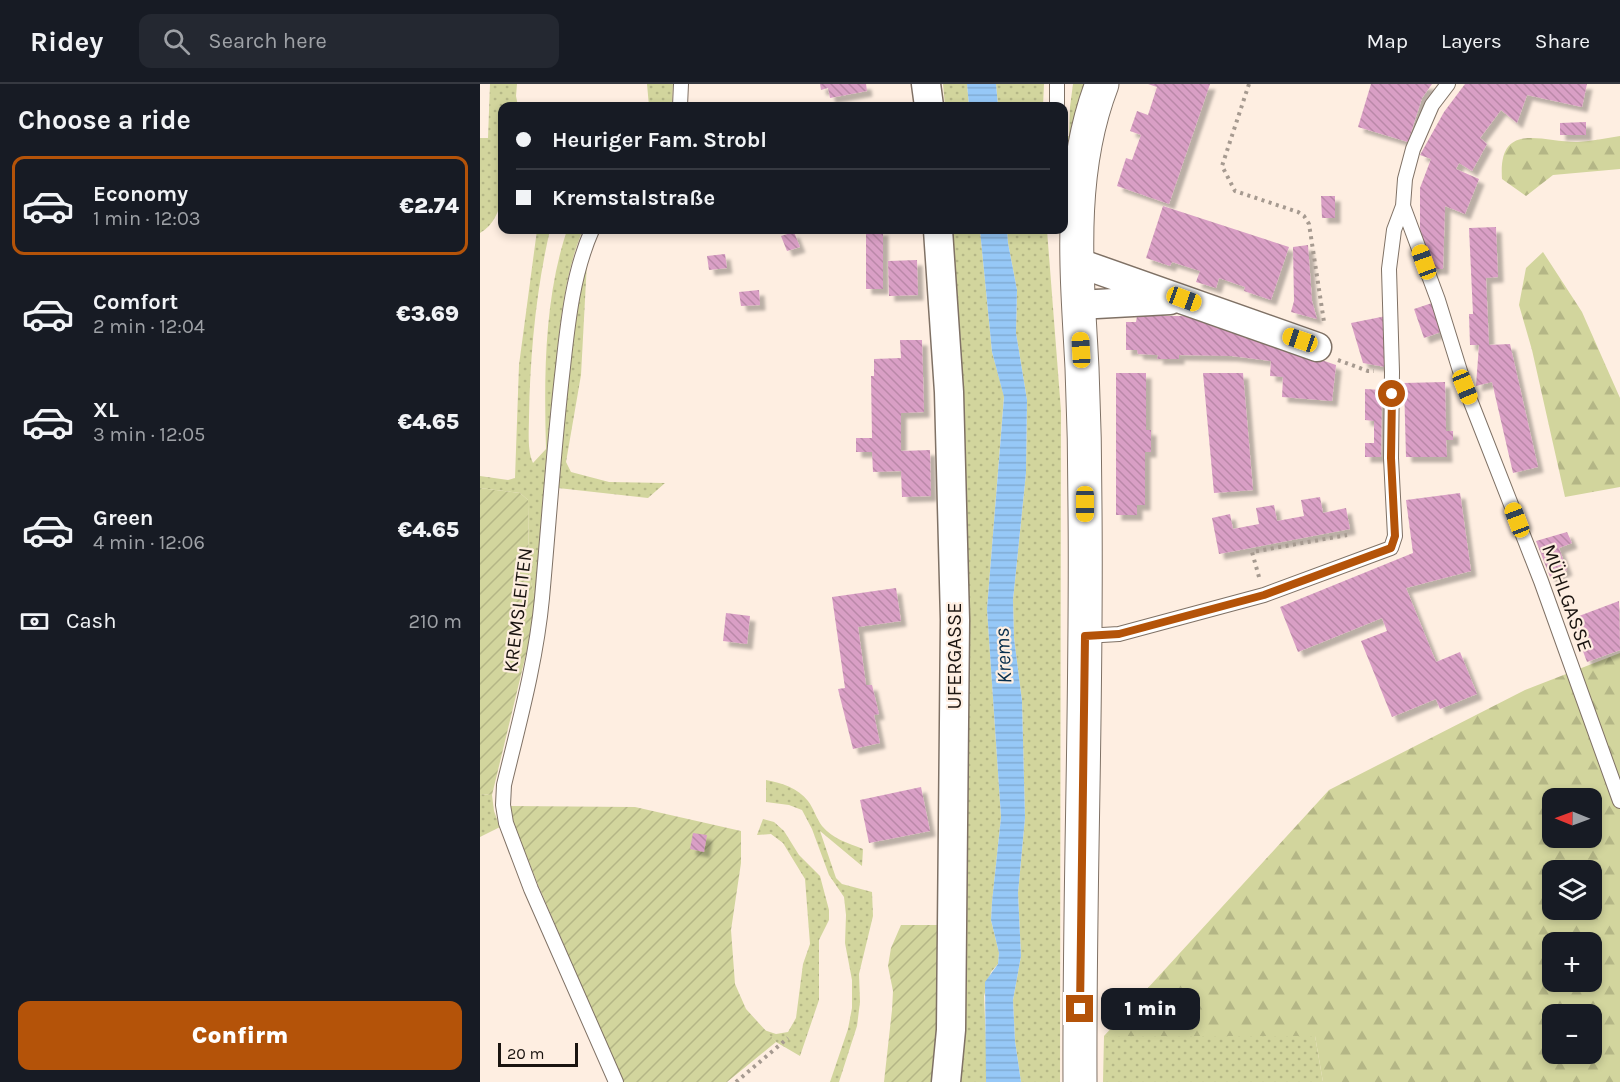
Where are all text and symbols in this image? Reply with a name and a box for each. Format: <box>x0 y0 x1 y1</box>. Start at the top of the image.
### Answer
search box <box>139 14 559 68</box>
text: Ridey <box>30 25 103 58</box>
icon: search <box>160 25 193 58</box>
text: Search here <box>208 28 327 54</box>
text: Map <box>1366 29 1408 53</box>
text: Layers <box>1441 29 1502 53</box>
text: Share <box>1535 29 1590 53</box>
text: Choose a ride <box>18 104 191 136</box>
text: Heuriger Fam. Strobl <box>552 127 767 153</box>
icon: car <box>21 179 75 233</box>
text: Economy <box>93 181 188 207</box>
text: Kremstalstraße <box>552 185 715 211</box>
text: €2.74 <box>400 193 459 219</box>
text: 1 min · 12:03 <box>93 207 201 230</box>
car <box>1409 242 1439 282</box>
car <box>1164 284 1204 314</box>
icon: car <box>21 287 75 341</box>
text: Comfort <box>93 289 178 315</box>
text: €3.69 <box>396 301 459 327</box>
text: 2 min · 12:04 <box>93 315 205 338</box>
car <box>1280 326 1320 354</box>
car <box>1071 332 1091 368</box>
car <box>1450 367 1480 407</box>
route start <box>1378 380 1405 407</box>
icon: car <box>21 395 75 449</box>
text: XL <box>93 397 119 423</box>
text: €4.65 <box>398 409 459 435</box>
text: 3 min · 12:05 <box>93 423 205 446</box>
car <box>1076 486 1094 522</box>
car <box>1502 500 1532 540</box>
icon: car <box>21 503 75 557</box>
text: Green <box>93 505 154 531</box>
text: €4.65 <box>398 517 459 543</box>
text: 4 min · 12:06 <box>93 531 205 554</box>
street label: MÜHLGASSE <box>1537 541 1597 655</box>
street label: KREMSLEITEN <box>499 546 537 674</box>
street label: UFERGASSE <box>943 603 966 709</box>
icon: cash <box>18 605 51 638</box>
text: Cash <box>66 608 116 634</box>
text: 210 m <box>408 610 462 633</box>
water label: Krems <box>990 627 1016 685</box>
north arrow <box>1542 788 1602 848</box>
map controls <box>1542 788 1602 1064</box>
button: layers <box>1542 860 1602 920</box>
button: + <box>1542 932 1602 992</box>
callout: 1 min <box>1101 988 1200 1030</box>
route end <box>1066 995 1093 1022</box>
text: 1 min <box>1124 997 1177 1020</box>
button: Confirm <box>18 1001 462 1070</box>
button: − <box>1542 1004 1602 1064</box>
scale bar <box>498 1040 578 1068</box>
text: 20 m <box>507 1044 545 1063</box>

